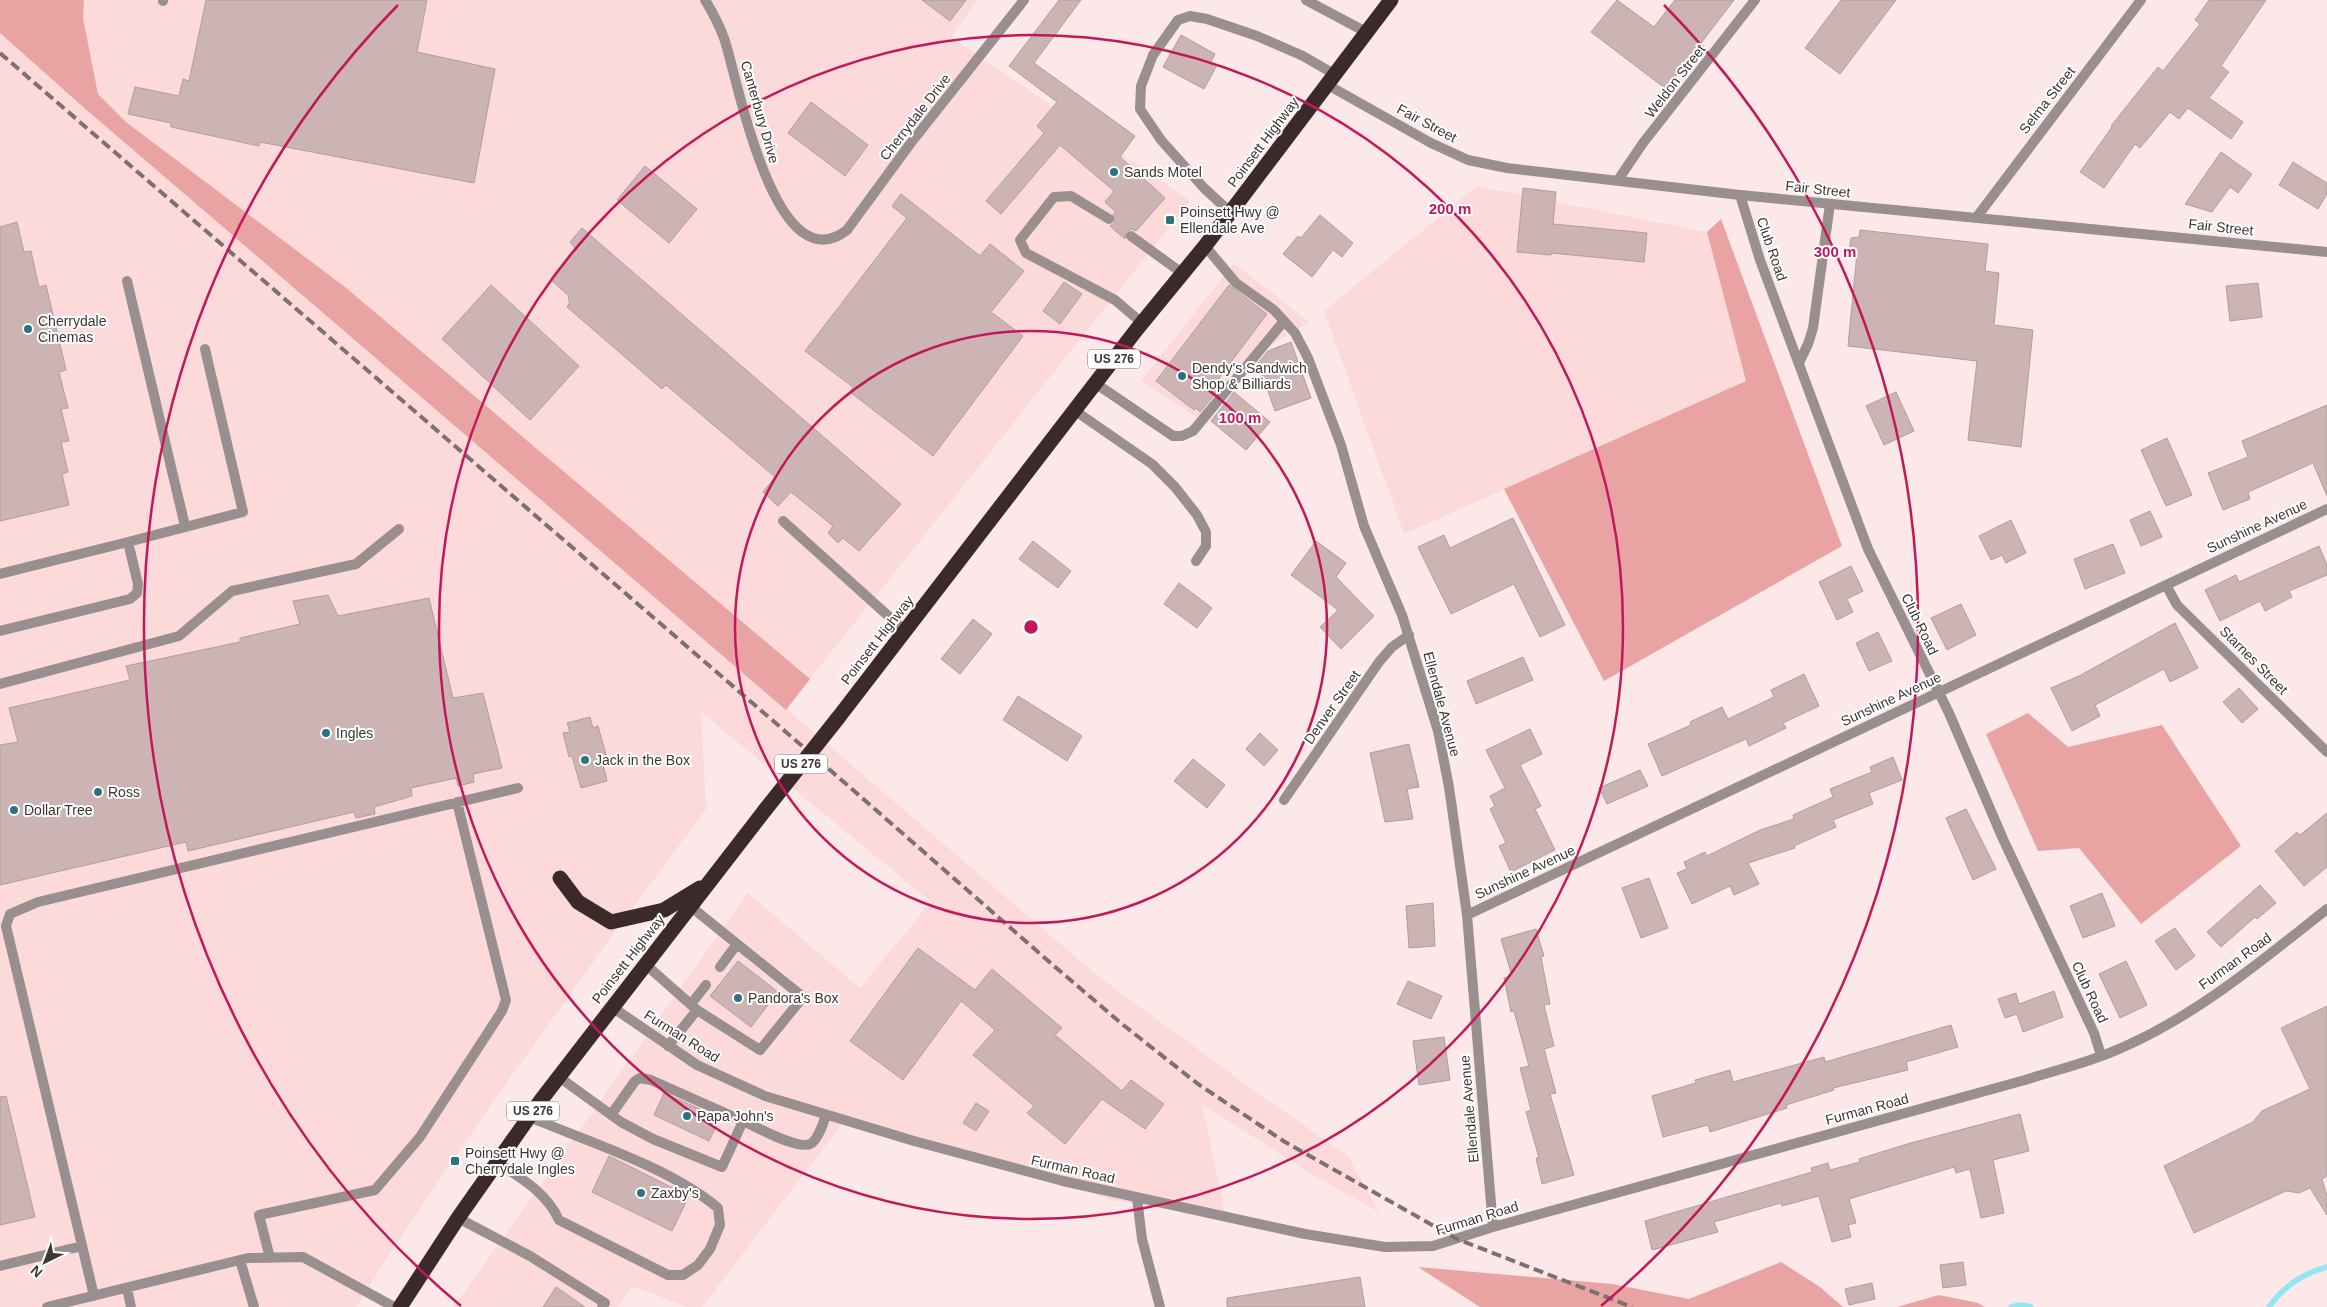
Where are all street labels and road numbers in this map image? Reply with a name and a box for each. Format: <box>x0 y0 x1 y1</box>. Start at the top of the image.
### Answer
street label: Weldon Street <box>1641 41 1709 121</box>
street label: Canterbury Drive <box>738 59 782 165</box>
street label: Selma Street <box>2016 63 2078 137</box>
street label: Cherrydale Drive <box>876 71 954 163</box>
street label: Poinsett Highway <box>1224 94 1302 190</box>
street label: Fair Street <box>1394 101 1460 145</box>
street label: Fair Street <box>1785 178 1851 200</box>
street label: Club Road <box>1754 215 1790 283</box>
street label: Fair Street <box>2188 216 2254 238</box>
road number: US 276 <box>1088 349 1140 368</box>
street label: Sunshine Avenue <box>2204 496 2310 556</box>
street label: Club Road <box>1898 591 1942 657</box>
street label: Poinsett Highway <box>837 592 917 688</box>
street label: Starnes Street <box>2217 623 2291 697</box>
street label: Ellendale Avenue <box>1420 650 1464 758</box>
street label: Denver Street <box>1301 667 1363 747</box>
street label: Sunshine Avenue <box>1838 669 1944 729</box>
road number: US 276 <box>775 754 827 774</box>
street label: Sunshine Avenue <box>1472 842 1578 902</box>
street label: Poinsett Highway <box>588 911 668 1007</box>
street label: Furman Road <box>2196 929 2274 993</box>
street label: Club Road <box>2069 959 2111 1025</box>
street label: Furman Road <box>641 1007 723 1065</box>
street label: Ellendale Avenue <box>1456 1054 1482 1163</box>
street label: Furman Road <box>1824 1090 1910 1128</box>
road number: US 276 <box>507 1102 559 1120</box>
street label: Furman Road <box>1030 1152 1116 1186</box>
street label: Furman Road <box>1434 1198 1520 1238</box>

